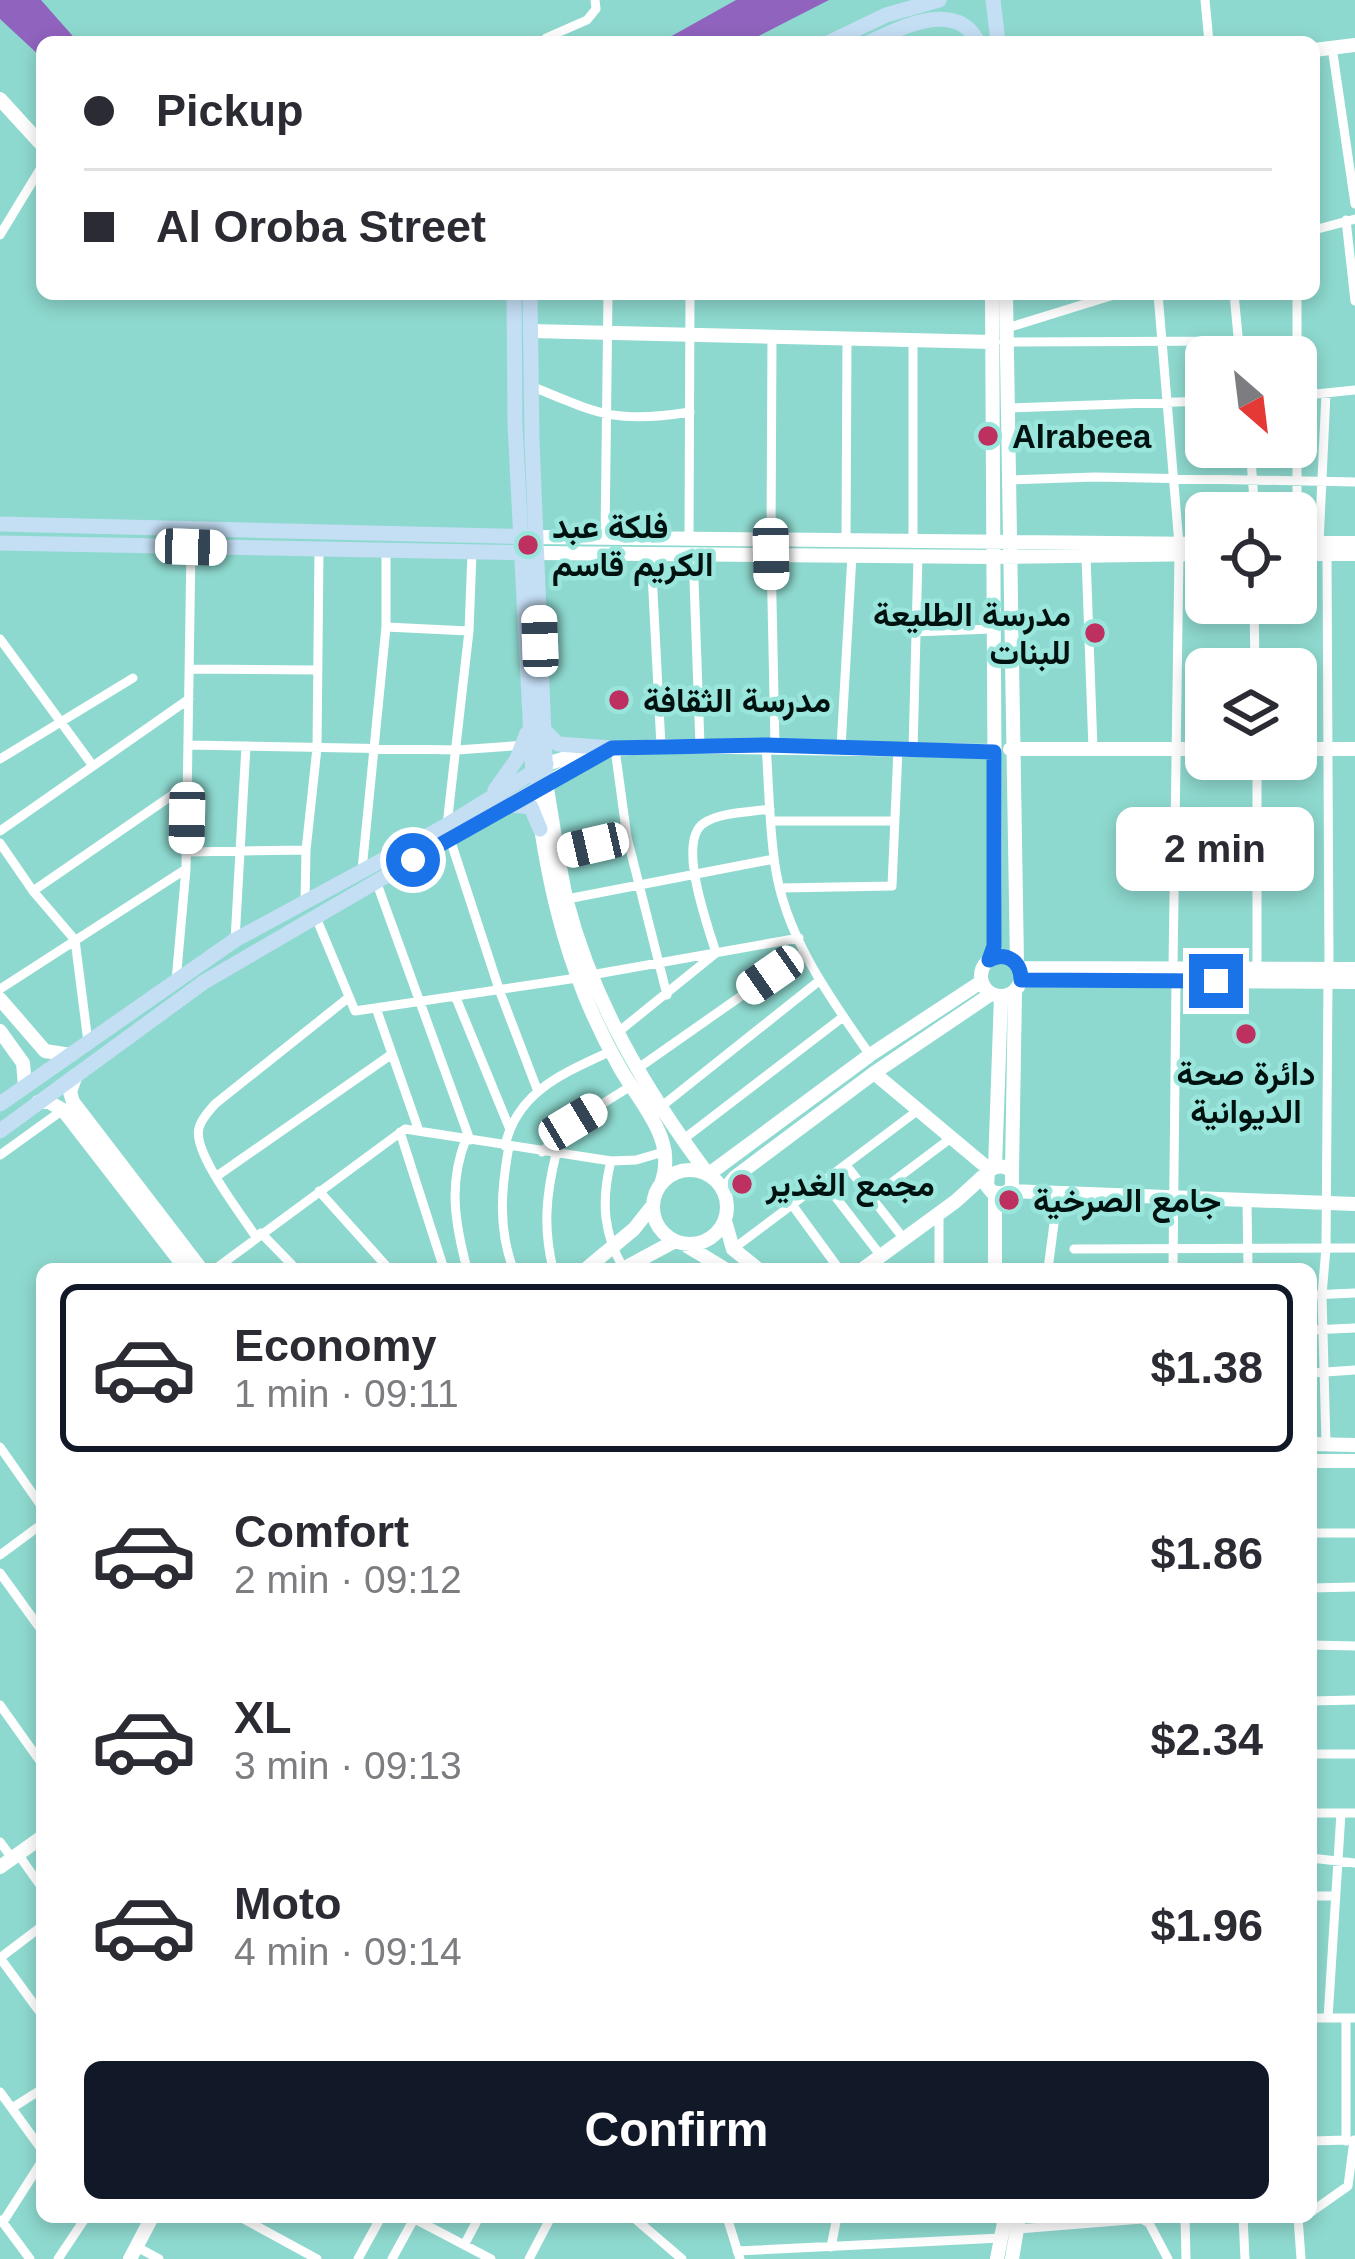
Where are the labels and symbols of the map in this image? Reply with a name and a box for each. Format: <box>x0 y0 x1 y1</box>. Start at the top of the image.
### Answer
north arrow <box>1185 336 1317 468</box>
place label: Alrabeea <box>1012 418 1152 455</box>
marker: Alrabeea <box>975 423 1001 449</box>
place label: فلكة عبد الكريم قاسم <box>552 508 714 586</box>
car <box>752 518 790 590</box>
car <box>154 528 228 566</box>
marker: فلكة عبد الكريم قاسم <box>515 532 541 558</box>
place label: مدرسة الطليعة للبنات <box>873 596 1071 672</box>
car <box>521 604 559 678</box>
marker: مدرسة الطليعة للبنات <box>1082 620 1108 646</box>
place label: مدرسة الثقافة <box>643 682 831 721</box>
marker: مدرسة الثقافة <box>606 687 632 713</box>
car <box>168 782 206 854</box>
callout: 2 min <box>1117 807 1315 891</box>
car <box>554 819 632 871</box>
route start <box>386 833 440 887</box>
car <box>730 940 810 1010</box>
route end <box>1189 954 1243 1008</box>
marker: دائرة صحة الديوانية <box>1233 1021 1259 1047</box>
place label: دائرة صحة الديوانية <box>1176 1055 1316 1132</box>
car <box>533 1088 613 1156</box>
place label: مجمع الغدير <box>765 1166 935 1207</box>
marker: مجمع الغدير <box>729 1171 755 1197</box>
place label: جامع الصرخية <box>1033 1182 1221 1223</box>
marker: جامع الصرخية <box>996 1187 1022 1213</box>

